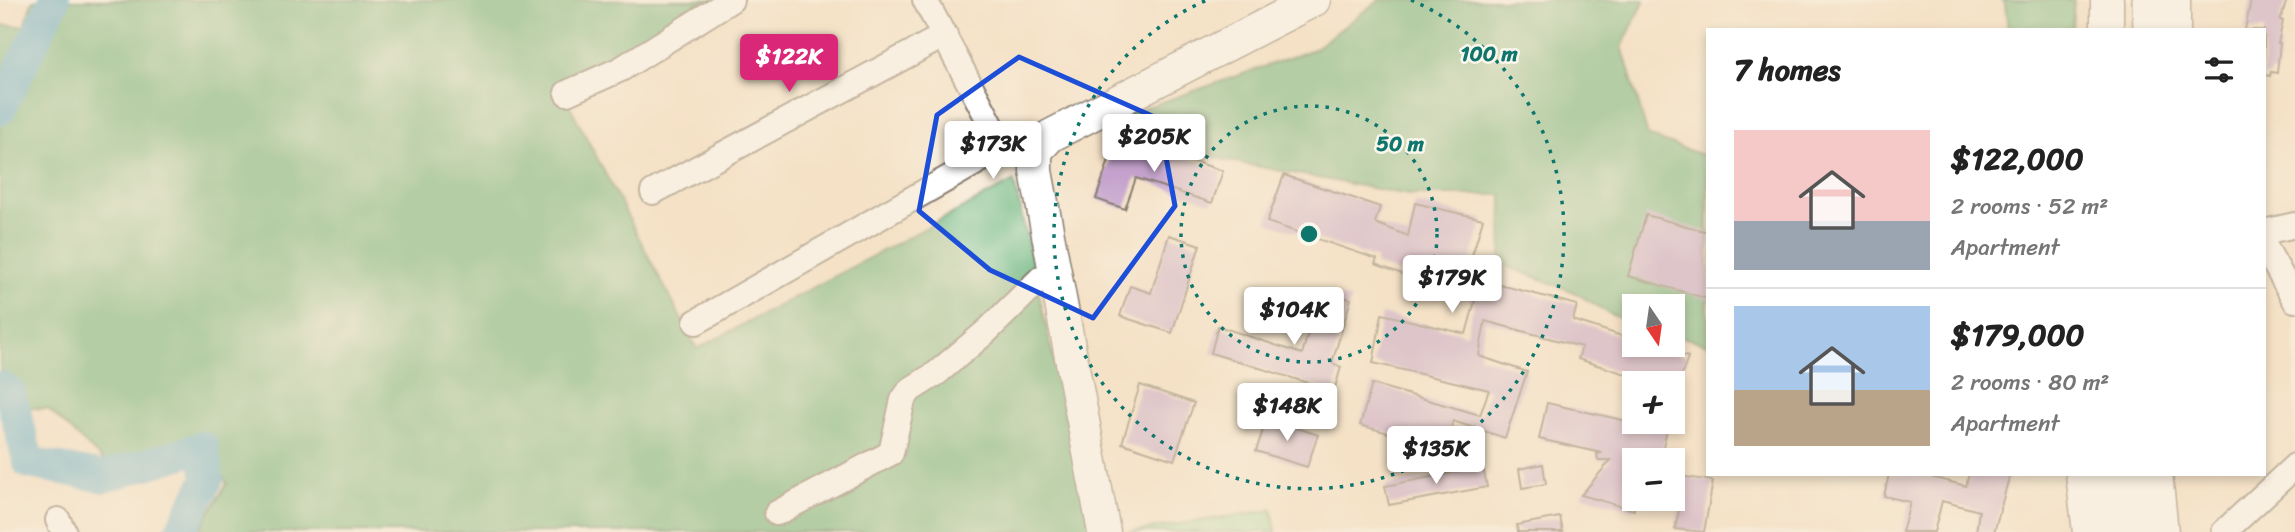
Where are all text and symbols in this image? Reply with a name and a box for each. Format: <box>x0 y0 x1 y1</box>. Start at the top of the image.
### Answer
pin: $122K <box>740 34 838 94</box>
text: 100 m <box>1460 35 1518 73</box>
text: $122K <box>756 36 822 77</box>
text: 7 homes <box>1734 43 1841 97</box>
icon: filters <box>2200 51 2238 89</box>
pin: $205K <box>1105 114 1203 174</box>
text: $205K <box>1118 116 1190 157</box>
pin: $173K <box>944 122 1042 181</box>
text: $173K <box>960 123 1026 164</box>
text: 50 m <box>1376 125 1425 163</box>
text: $122,000 <box>1951 132 2084 186</box>
icon: home <box>1790 158 1874 242</box>
text: 2 rooms · 52 m² <box>1951 186 2108 227</box>
centre of rings <box>1297 222 1321 246</box>
text: Apartment <box>1951 227 2060 268</box>
pin: $179K <box>1403 256 1501 315</box>
text: $179K <box>1419 257 1485 298</box>
pin: $104K <box>1245 288 1343 347</box>
text: $104K <box>1260 289 1328 330</box>
north arrow <box>1622 294 1685 357</box>
map controls <box>1622 294 1685 511</box>
text: $179,000 <box>1951 308 2085 362</box>
icon: home <box>1790 334 1874 418</box>
text: 2 rooms · 80 m² <box>1951 362 2109 403</box>
button: + <box>1622 371 1685 434</box>
pin: $148K <box>1238 384 1336 443</box>
text: $148K <box>1253 385 1321 426</box>
text: Apartment <box>1951 403 2060 444</box>
pin: $135K <box>1387 426 1485 486</box>
text: $135K <box>1403 428 1469 469</box>
button: − <box>1622 448 1685 511</box>

